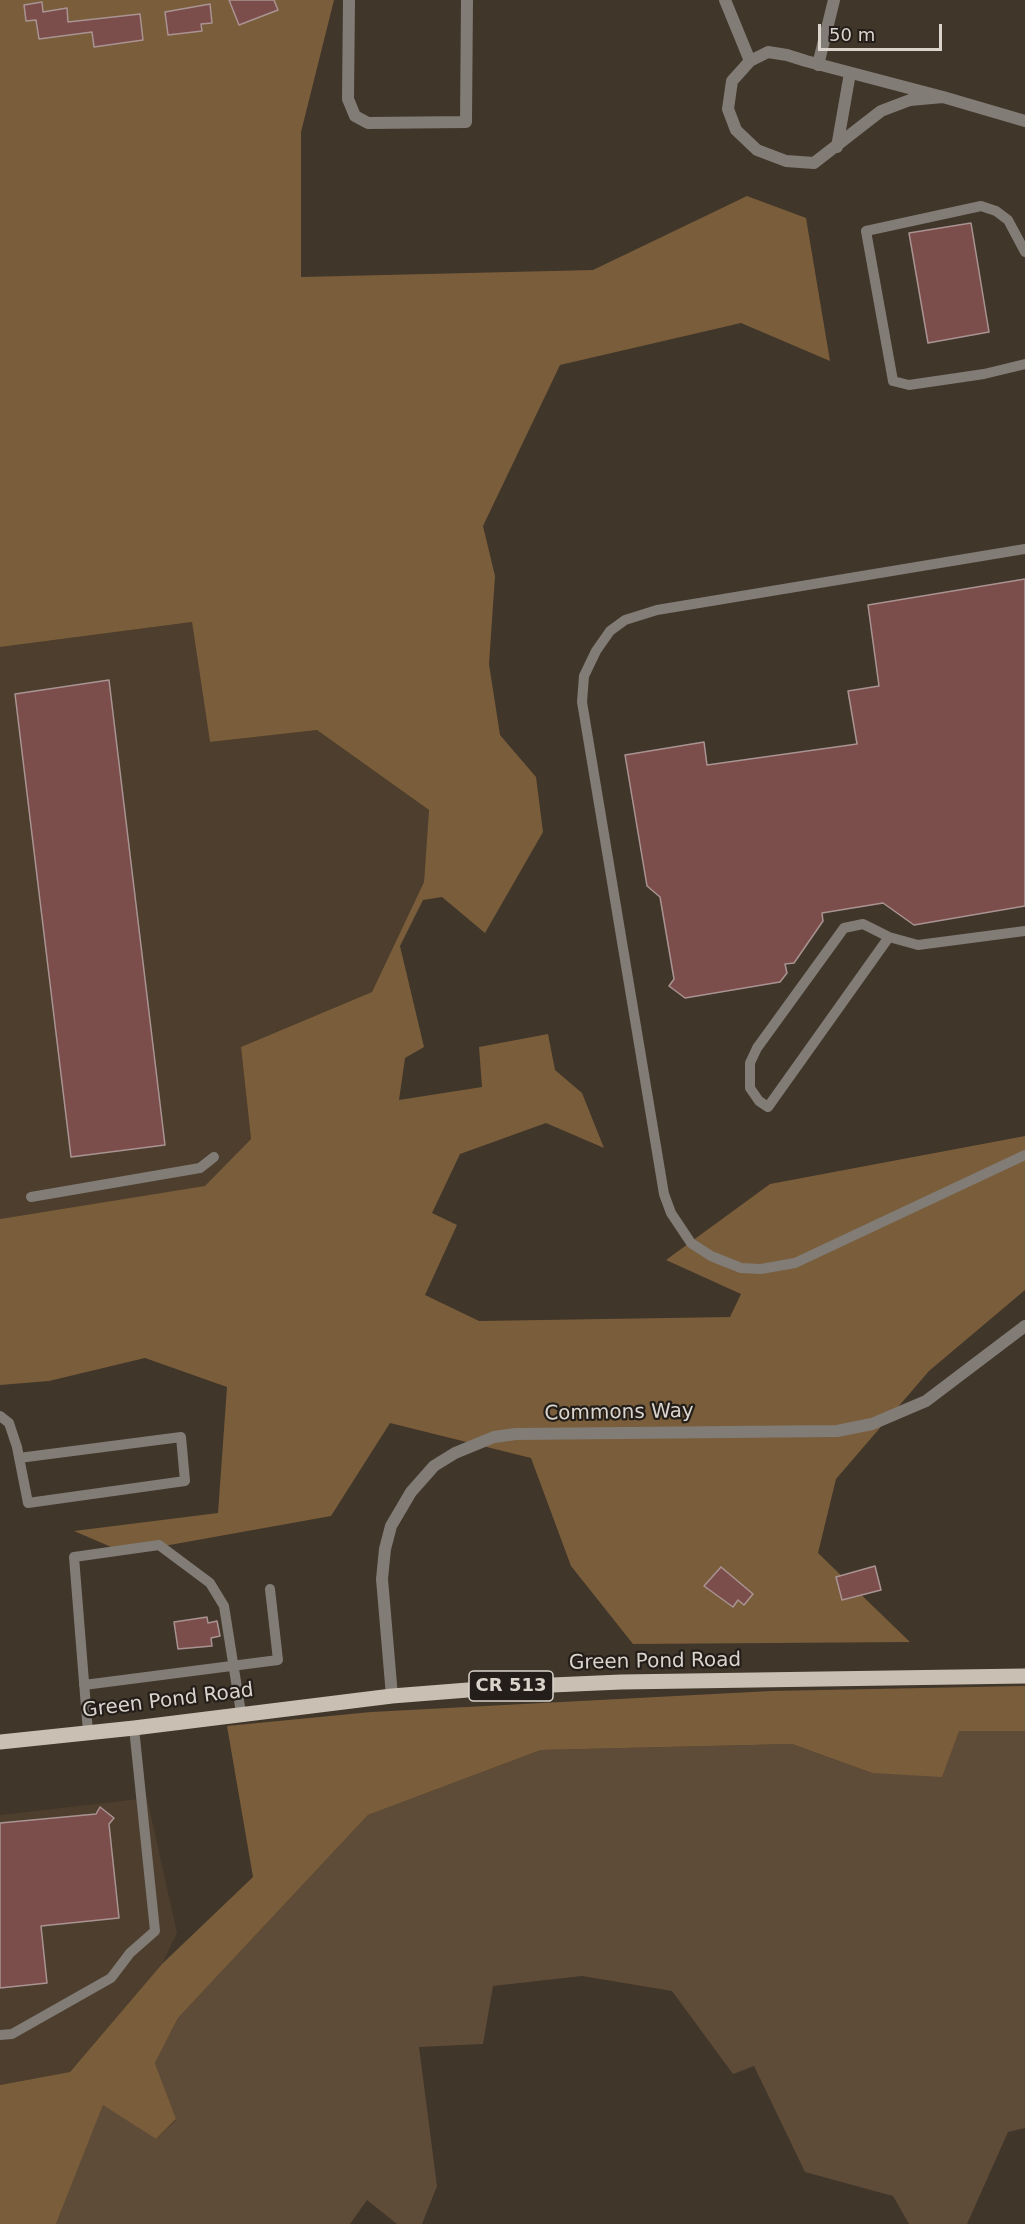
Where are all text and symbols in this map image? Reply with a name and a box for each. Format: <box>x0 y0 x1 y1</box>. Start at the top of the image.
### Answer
scale bar <box>821 12 946 50</box>
text: 50 m <box>829 24 875 45</box>
street label: Commons Way <box>544 1400 694 1426</box>
street label: Green Pond Road <box>569 1648 741 1676</box>
road number: CR 513 <box>469 1671 553 1701</box>
street label: Green Pond Road <box>81 1679 255 1723</box>

